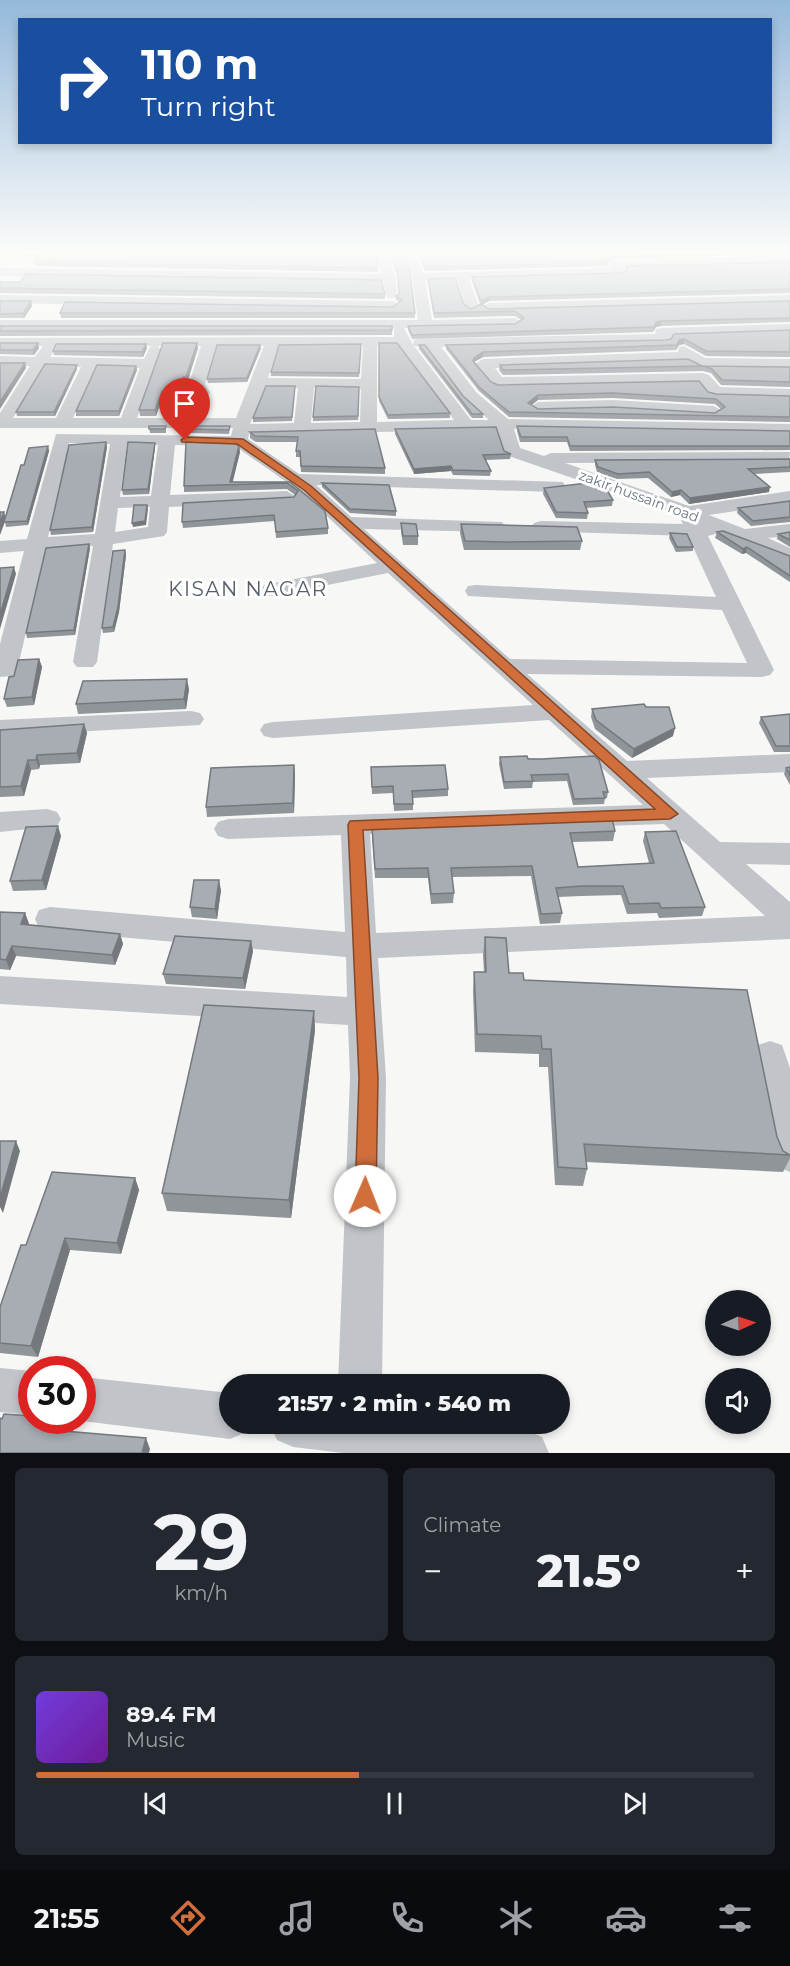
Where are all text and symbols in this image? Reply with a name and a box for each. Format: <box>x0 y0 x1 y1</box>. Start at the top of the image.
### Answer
text: 110 m <box>141 38 258 90</box>
icon: right <box>42 42 120 120</box>
text: Turn right <box>141 90 276 123</box>
pin <box>159 378 210 440</box>
icon: arrive <box>168 387 201 420</box>
street label: zakir hussain road <box>577 466 701 526</box>
district label: KISAN NAGAR <box>168 577 328 601</box>
position arrow <box>333 1164 397 1228</box>
north arrow <box>705 1290 771 1356</box>
map controls <box>705 1290 771 1434</box>
speed limit sign: 30 <box>18 1356 96 1434</box>
button: sound <box>705 1368 771 1434</box>
text: 21:57 · 2 min · 540 m <box>278 1390 511 1417</box>
text: 29 <box>153 1494 249 1590</box>
text: Climate <box>424 1513 501 1537</box>
text: 21.5° <box>537 1543 641 1598</box>
text: − <box>424 1551 442 1591</box>
text: + <box>735 1551 754 1591</box>
text: km/h <box>175 1581 228 1605</box>
text: 89.4 FM <box>126 1701 216 1728</box>
text: Music <box>126 1728 185 1752</box>
icon: previous <box>139 1787 172 1820</box>
icon: pause <box>378 1787 411 1820</box>
icon: next <box>618 1787 651 1820</box>
icon: directions <box>167 1897 209 1939</box>
icon: music <box>276 1897 318 1939</box>
icon: phone <box>386 1897 428 1939</box>
icon: climate <box>495 1897 537 1939</box>
icon: car <box>605 1897 647 1939</box>
icon: filters <box>714 1897 756 1939</box>
text: 21:55 <box>34 1902 99 1935</box>

